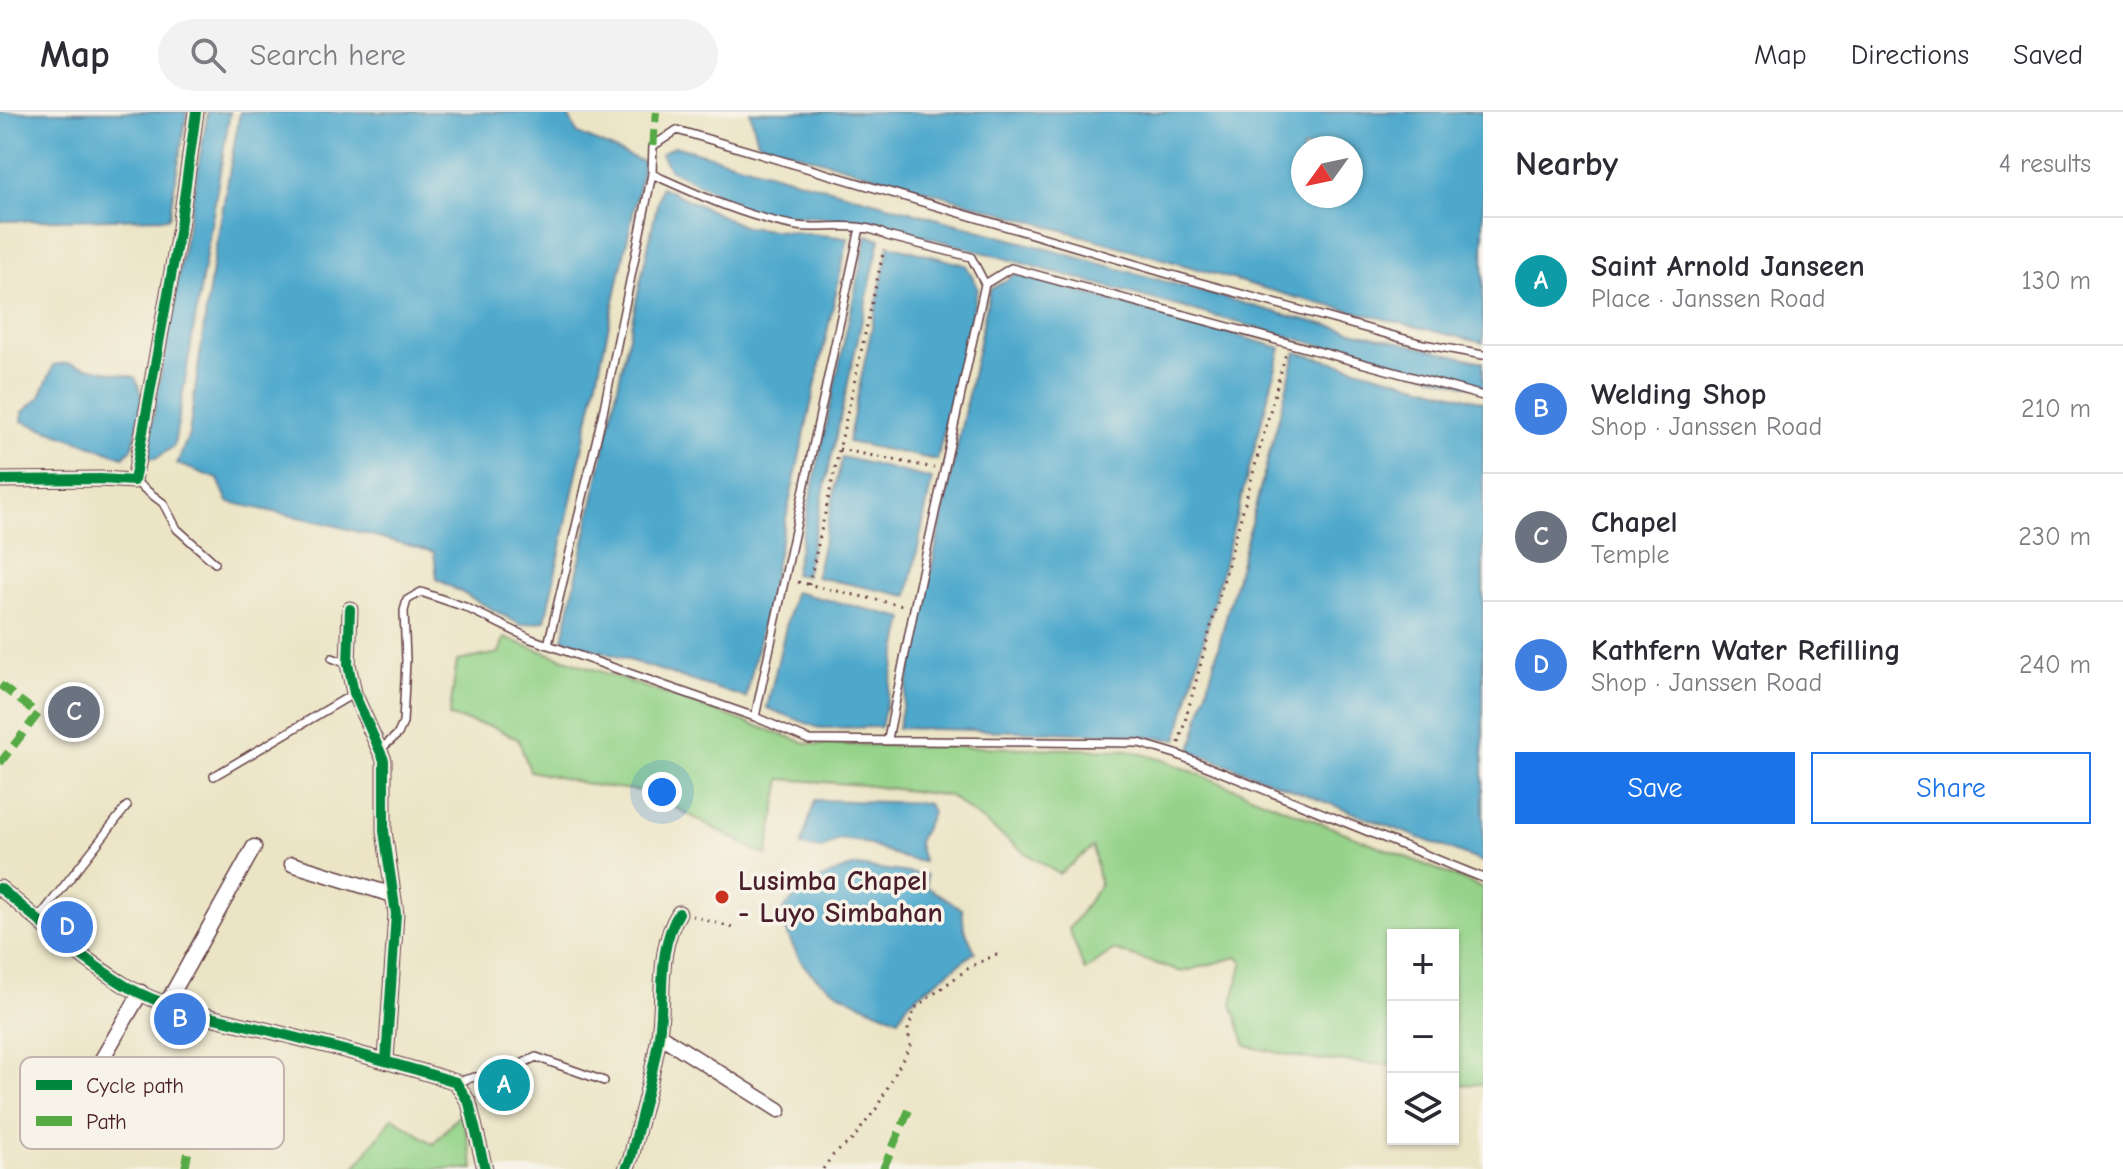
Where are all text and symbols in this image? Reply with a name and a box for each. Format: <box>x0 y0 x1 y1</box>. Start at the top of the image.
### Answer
search box <box>158 19 718 91</box>
text: Map <box>40 33 110 77</box>
icon: search <box>186 33 230 77</box>
text: Search here <box>250 38 406 73</box>
text: Map <box>1754 39 1807 71</box>
text: Directions <box>1851 39 1969 71</box>
text: Saved <box>2013 39 2083 71</box>
north arrow <box>1291 136 1363 208</box>
text: Nearby <box>1515 144 1618 184</box>
text: 4 results <box>1999 149 2091 179</box>
text: Saint Arnold Janseen <box>1591 249 1865 284</box>
text: A <box>1534 266 1548 296</box>
text: 130 m <box>2022 266 2091 296</box>
text: Place · Janssen Road <box>1591 284 1826 314</box>
text: Welding Shop <box>1591 377 1766 412</box>
text: B <box>1533 394 1549 424</box>
text: 210 m <box>2021 394 2091 424</box>
text: Shop · Janssen Road <box>1591 412 1822 442</box>
text: Chapel <box>1591 505 1678 540</box>
text: C <box>1533 522 1549 552</box>
text: 230 m <box>2018 522 2091 552</box>
text: Temple <box>1591 540 1670 570</box>
text: Kathfern Water Refilling <box>1591 633 1901 668</box>
text: D <box>1533 650 1549 680</box>
text: 240 m <box>2019 650 2091 680</box>
text: Shop · Janssen Road <box>1591 668 1822 698</box>
pin: C <box>48 682 100 742</box>
button: Save <box>1515 752 1795 824</box>
button: Share <box>1811 752 2091 824</box>
your location <box>642 772 682 812</box>
place label: Lusimba Chapel - Luyo Simbahan <box>738 865 943 929</box>
marker: Lusimba Chapel - Luyo Simbahan <box>713 888 731 906</box>
pin: D <box>41 897 93 957</box>
map controls <box>1387 929 1459 1145</box>
button: + <box>1387 929 1459 1001</box>
pin: B <box>154 989 206 1049</box>
button: − <box>1387 1001 1459 1073</box>
pin: A <box>478 1055 530 1115</box>
legend <box>20 1057 284 1149</box>
text: Cycle path <box>86 1073 184 1099</box>
button: layers <box>1387 1073 1459 1145</box>
text: Path <box>86 1109 127 1135</box>

